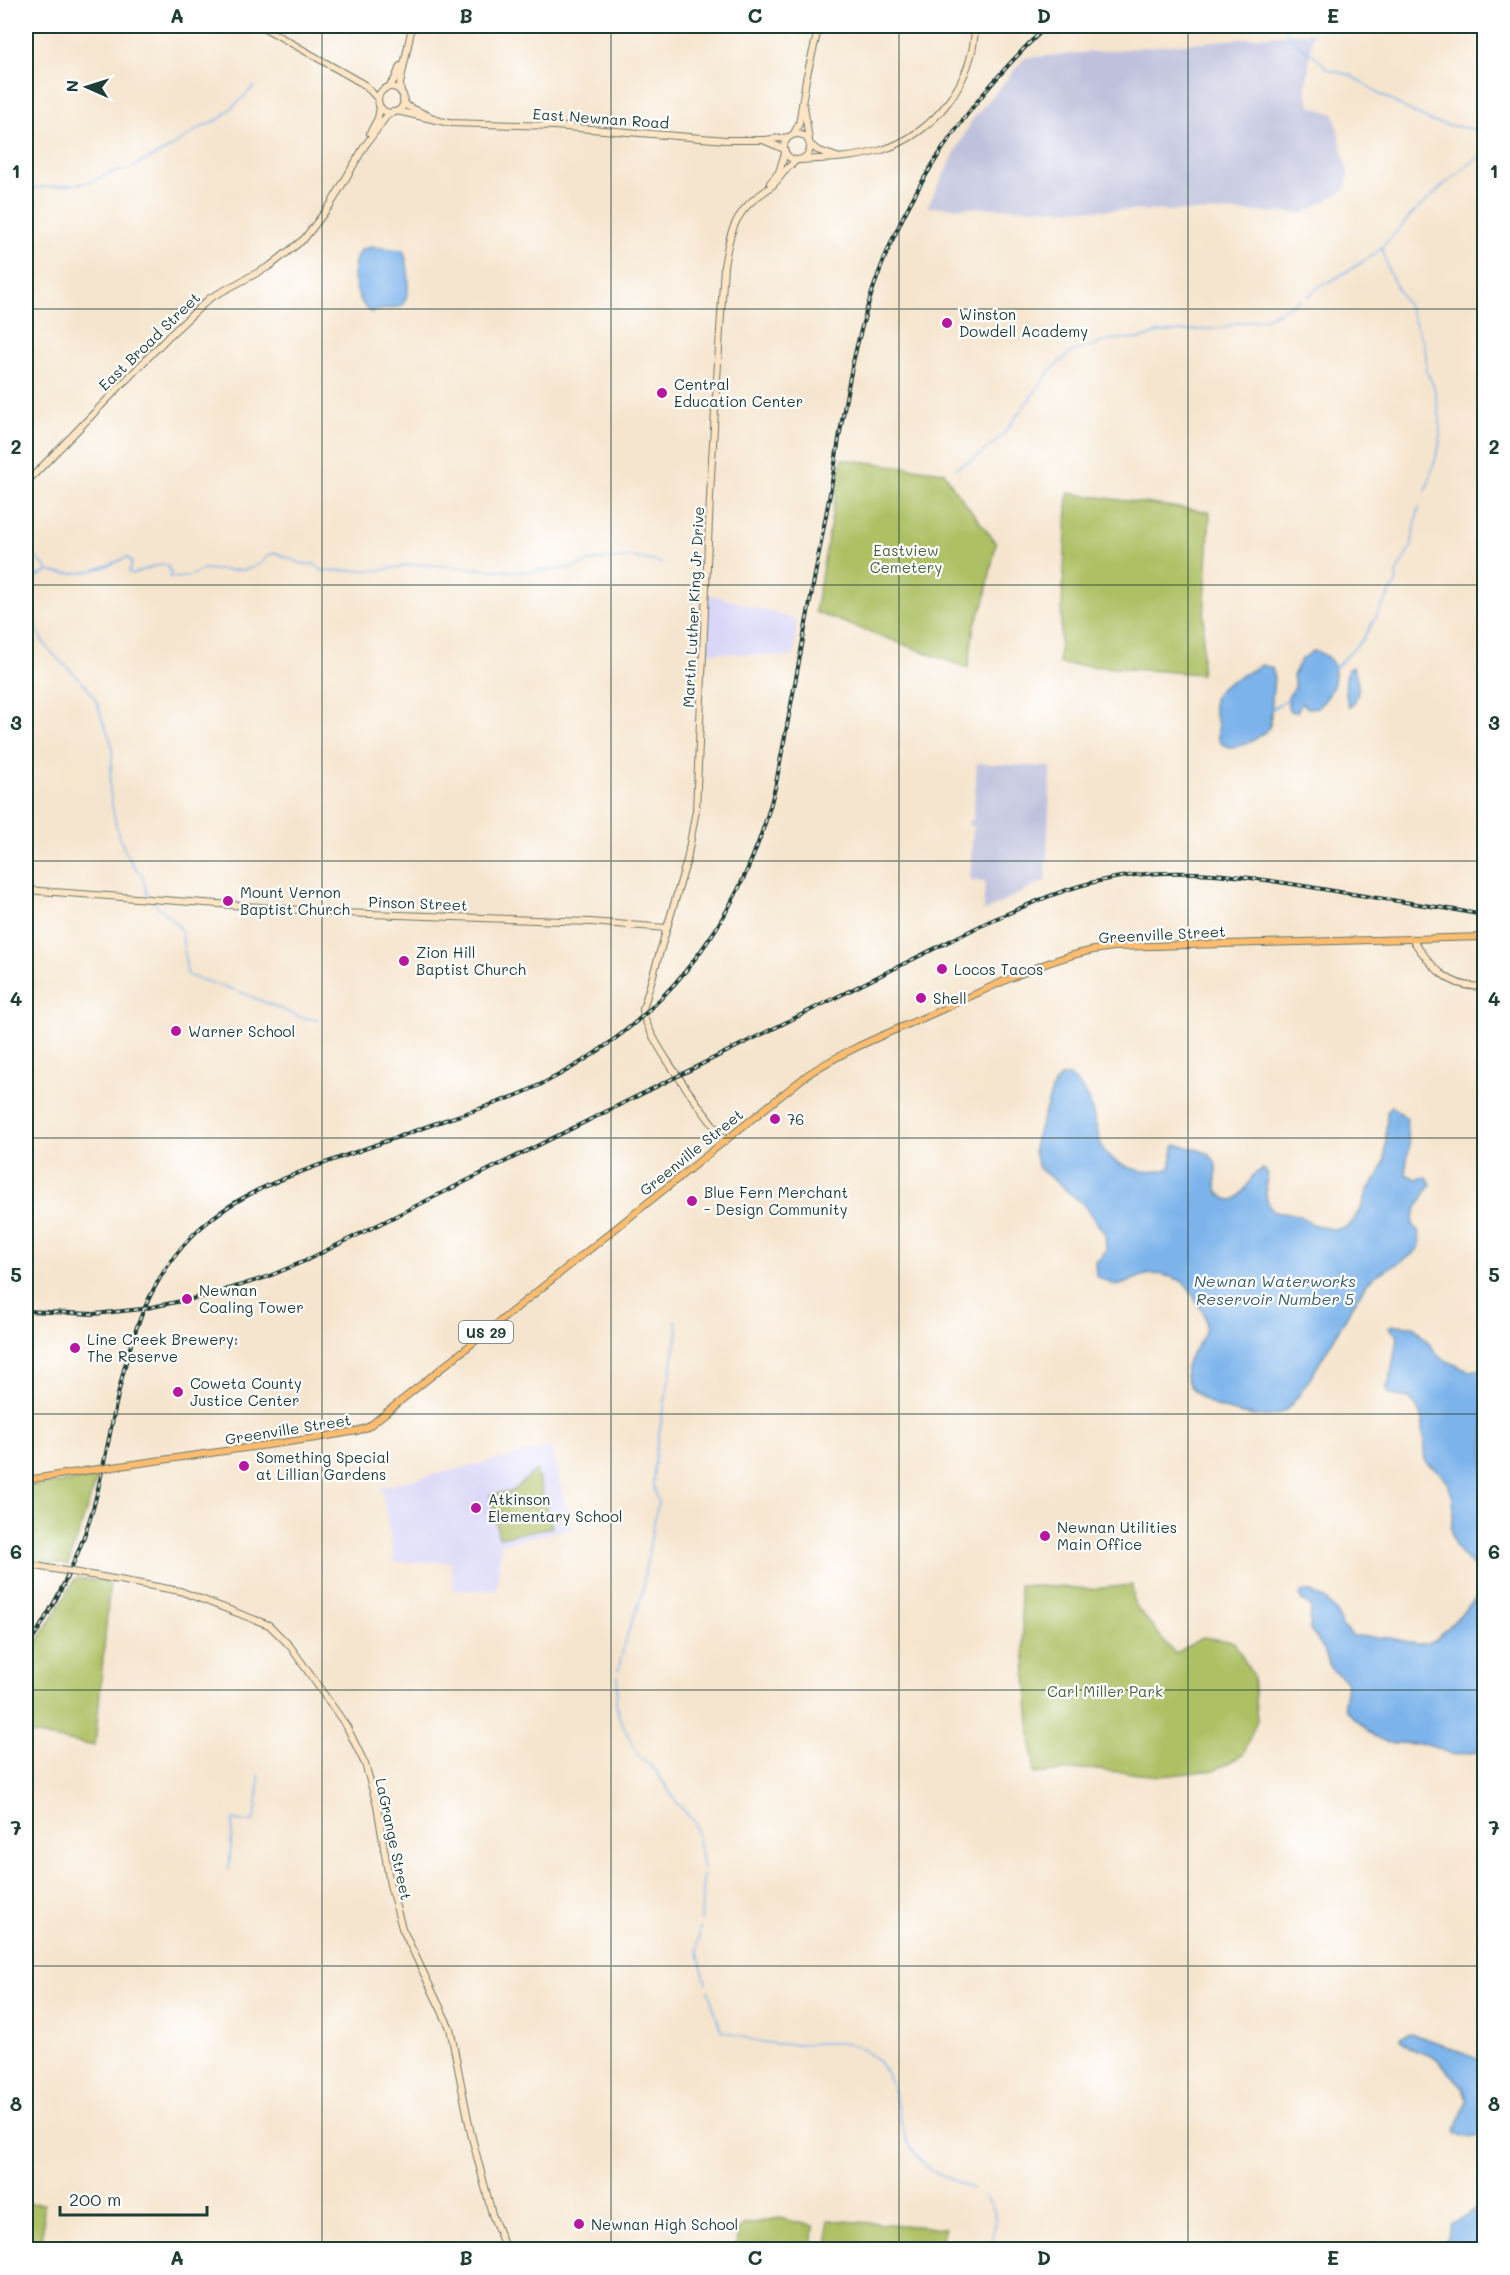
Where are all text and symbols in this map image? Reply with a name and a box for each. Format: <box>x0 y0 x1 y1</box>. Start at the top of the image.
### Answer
text: A <box>170 2 184 28</box>
text: B <box>459 2 473 28</box>
text: C <box>748 2 763 28</box>
text: D <box>1037 2 1051 28</box>
text: E <box>1327 2 1339 28</box>
north arrow <box>57 57 117 117</box>
text: N <box>61 80 82 93</box>
street label: East Newnan Road <box>532 103 670 133</box>
text: 1 <box>12 157 20 183</box>
text: 1 <box>1490 157 1498 183</box>
street label: East Broad Street <box>94 287 204 395</box>
place label: Winston Dowdell Academy <box>959 304 1088 341</box>
marker: Winston Dowdell Academy <box>940 316 954 330</box>
place label: Central Education Center <box>674 374 803 411</box>
marker: Central Education Center <box>655 386 669 400</box>
text: 2 <box>10 433 22 459</box>
text: 2 <box>1488 433 1500 459</box>
street label: Martin Luther King Jr Drive <box>678 506 708 708</box>
park label: Eastview Cemetery <box>870 540 942 577</box>
text: 3 <box>10 709 22 735</box>
text: 3 <box>1488 709 1500 735</box>
place label: Mount Vernon Baptist Church <box>240 882 350 919</box>
street label: Pinson Street <box>368 891 468 915</box>
marker: Mount Vernon Baptist Church <box>221 894 235 908</box>
street label: Greenville Street <box>1098 921 1226 947</box>
place label: Zion Hill Baptist Church <box>416 942 526 979</box>
marker: Zion Hill Baptist Church <box>397 954 411 968</box>
place label: Locos Tacos <box>954 959 1043 979</box>
marker: Locos Tacos <box>935 962 949 976</box>
text: 4 <box>10 985 23 1011</box>
text: 4 <box>1488 985 1501 1011</box>
place label: Shell <box>933 988 967 1008</box>
marker: Shell <box>914 991 928 1005</box>
place label: Warner School <box>188 1021 295 1041</box>
marker: Warner School <box>169 1024 183 1038</box>
street label: Greenville Street <box>635 1104 747 1200</box>
place label: 76 <box>787 1109 804 1129</box>
marker: 76 <box>768 1112 782 1126</box>
place label: Blue Fern Merchant - Design Community <box>704 1182 848 1219</box>
marker: Blue Fern Merchant - Design Community <box>685 1194 699 1208</box>
text: 5 <box>10 1261 22 1287</box>
text: 5 <box>1488 1261 1500 1287</box>
water label: Newnan Waterworks Reservoir Number 5 <box>1194 1270 1356 1309</box>
place label: Newnan Coaling Tower <box>199 1280 304 1317</box>
marker: Newnan Coaling Tower <box>180 1292 194 1306</box>
road number: US 29 <box>459 1321 513 1343</box>
place label: Line Creek Brewery: The Reserve <box>87 1329 239 1366</box>
marker: Line Creek Brewery: The Reserve <box>68 1341 82 1355</box>
place label: Coweta County Justice Center <box>190 1373 302 1410</box>
marker: Coweta County Justice Center <box>171 1385 185 1399</box>
street label: Greenville Street <box>224 1409 352 1449</box>
place label: Something Special at Lillian Gardens <box>256 1447 390 1484</box>
marker: Something Special at Lillian Gardens <box>237 1459 251 1473</box>
place label: Atkinson Elementary School <box>488 1489 623 1526</box>
marker: Atkinson Elementary School <box>469 1501 483 1515</box>
place label: Newnan Utilities Main Office <box>1057 1517 1177 1554</box>
marker: Newnan Utilities Main Office <box>1038 1529 1052 1543</box>
text: 6 <box>10 1538 22 1564</box>
text: 6 <box>1488 1538 1500 1564</box>
park label: Carl Miller Park <box>1047 1681 1163 1701</box>
street label: LaGrange Street <box>371 1776 417 1902</box>
text: 7 <box>10 1814 22 1840</box>
text: 7 <box>1488 1814 1500 1840</box>
text: 8 <box>10 2090 22 2116</box>
text: 8 <box>1488 2090 1500 2116</box>
scale bar <box>60 2179 207 2217</box>
text: 200 m <box>69 2187 121 2211</box>
place label: Newnan High School <box>591 2214 738 2234</box>
marker: Newnan High School <box>572 2217 586 2231</box>
text: A <box>170 2244 184 2270</box>
text: B <box>459 2244 473 2270</box>
text: C <box>748 2244 763 2270</box>
text: D <box>1037 2244 1051 2270</box>
text: E <box>1327 2244 1339 2270</box>

